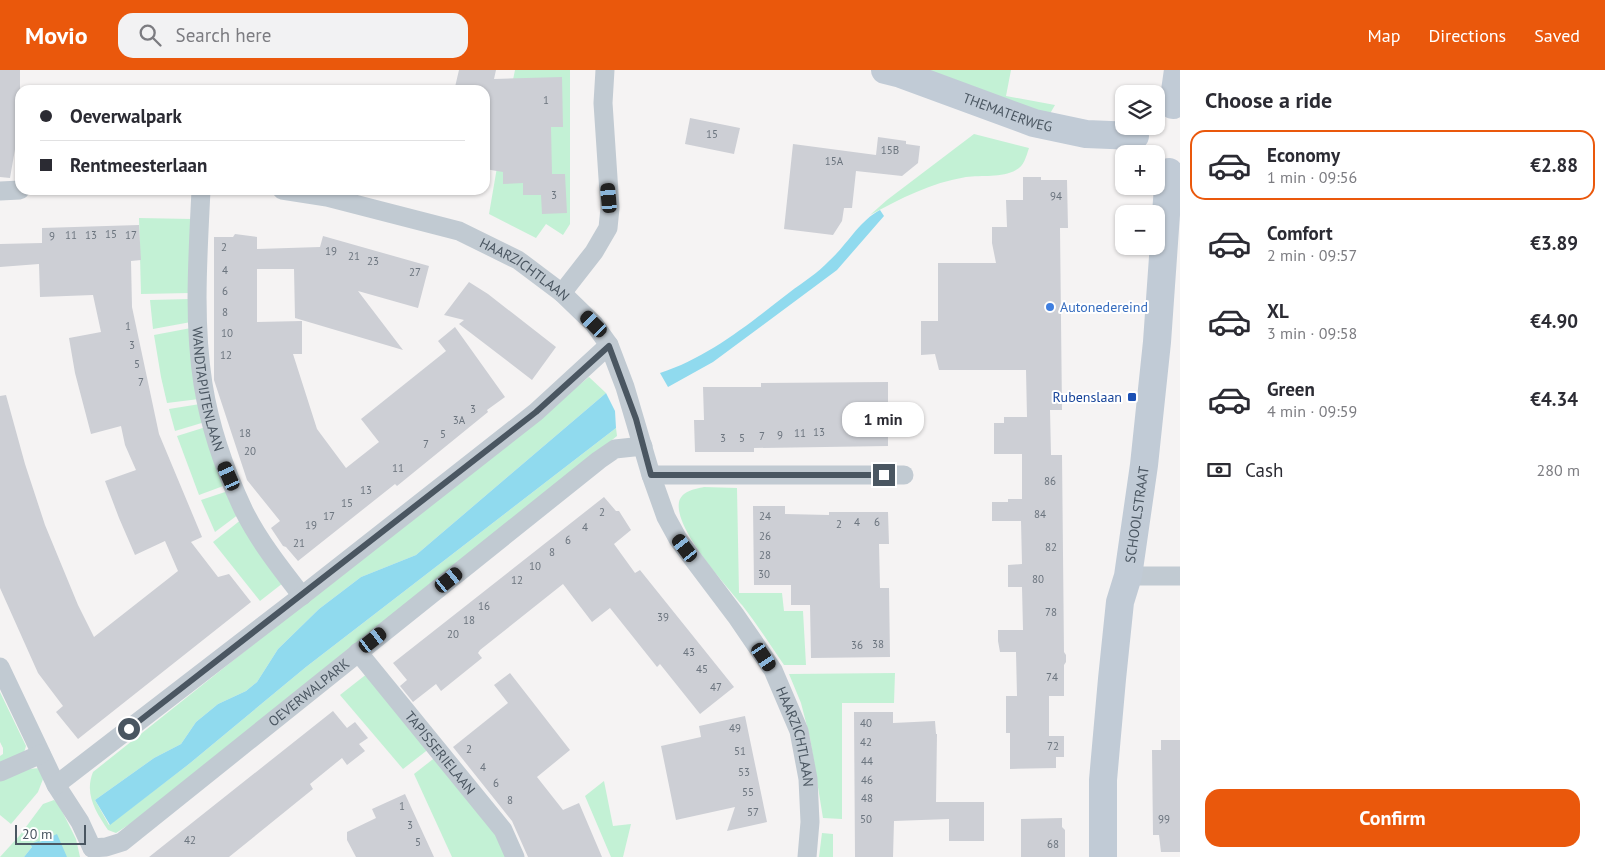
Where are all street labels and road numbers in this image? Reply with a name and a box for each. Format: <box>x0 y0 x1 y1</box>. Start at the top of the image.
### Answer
street label: THEMATERWEG <box>960 89 1054 136</box>
street label: HAARZICHTLAAN <box>477 234 574 305</box>
street label: WANDTAPIJTENLAAN <box>189 326 228 453</box>
street label: SCHOOLSTRAAT <box>1121 465 1153 564</box>
street label: OEVERWALPARK <box>264 654 353 730</box>
street label: HAARZICHTLAAN <box>772 684 817 787</box>
street label: TAPISSERIELAAN <box>401 707 479 798</box>

